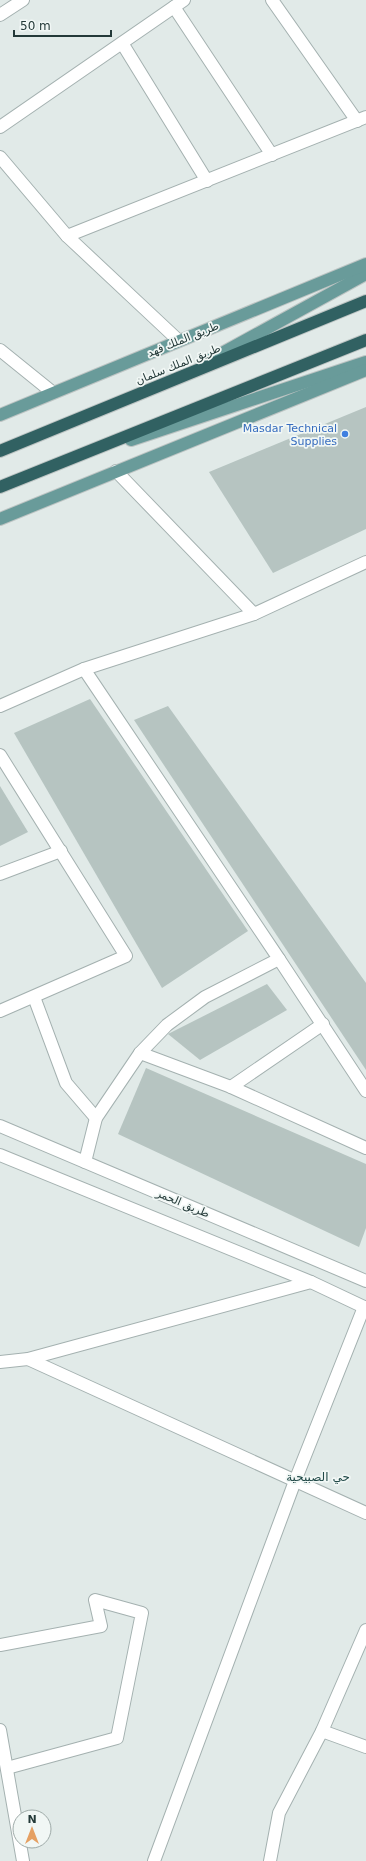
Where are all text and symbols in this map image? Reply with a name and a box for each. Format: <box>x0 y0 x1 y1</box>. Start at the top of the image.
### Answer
scale bar <box>14 12 111 38</box>
text: 50 m <box>20 19 51 33</box>
street label: طريق الملك فهد <box>146 319 221 361</box>
street label: طريق الملك سلمان <box>134 341 223 388</box>
place label: Masdar Technical Supplies <box>243 422 337 448</box>
marker: Masdar Technical Supplies <box>340 429 350 439</box>
street label: طريق الحمر <box>153 1186 212 1221</box>
district label: حي الصبيحية <box>286 1470 350 1484</box>
north arrow <box>12 1809 52 1849</box>
text: N <box>27 1813 37 1826</box>

